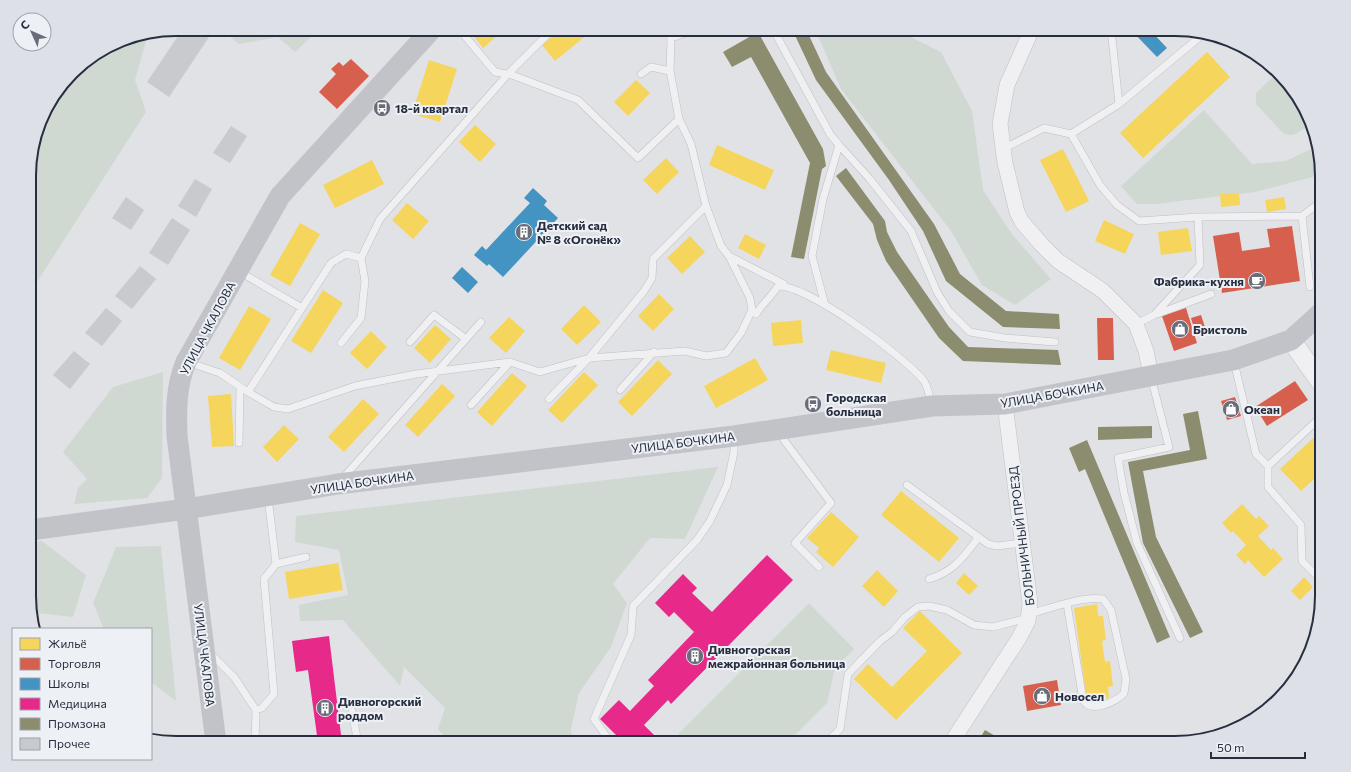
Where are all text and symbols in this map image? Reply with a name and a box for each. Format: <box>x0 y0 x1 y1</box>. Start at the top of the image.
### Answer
north arrow <box>12 12 52 52</box>
text: С <box>17 17 32 32</box>
bus stop icon: 18-й квартал <box>372 98 392 118</box>
place label: 18-й квартал <box>395 101 468 115</box>
place label: Детский сад № 8 «Огонёк» <box>537 218 621 246</box>
building icon: Детский сад № 8 «Огонёк» <box>514 222 534 242</box>
cafe icon: Фабрика-кухня <box>1247 271 1267 291</box>
place label: Фабрика-кухня <box>1154 274 1244 288</box>
street label: УЛИЦА ЧКАЛОВА <box>176 279 238 377</box>
shop icon: Бристоль <box>1170 319 1190 339</box>
place label: Бристоль <box>1193 322 1248 336</box>
street label: УЛИЦА БОЧКИНА <box>999 378 1105 410</box>
place label: Городская больница <box>826 390 886 418</box>
bus stop icon: Городская больница <box>803 394 823 414</box>
shop icon: Океан <box>1221 399 1241 419</box>
place label: Океан <box>1244 402 1280 416</box>
street label: УЛИЦА БОЧКИНА <box>630 429 736 455</box>
street label: БОЛЬНИЧНЫЙ ПРОЕЗД <box>1005 465 1037 607</box>
street label: УЛИЦА БОЧКИНА <box>309 468 415 496</box>
street label: УЛИЦА ЧКАЛОВА <box>192 602 218 708</box>
legend <box>12 628 152 760</box>
text: Жильё <box>48 636 87 650</box>
place label: Дивногорская межрайонная больница <box>708 642 845 670</box>
building icon: Дивногорская межрайонная больница <box>685 646 705 666</box>
text: Торговля <box>48 656 101 670</box>
text: Школы <box>48 676 89 690</box>
shop icon: Новосел <box>1032 686 1052 706</box>
place label: Новосел <box>1055 689 1104 703</box>
place label: Дивногорский роддом <box>338 694 422 722</box>
text: Медицина <box>48 696 107 710</box>
building icon: Дивногорский роддом <box>315 698 335 718</box>
text: Промзона <box>48 716 106 730</box>
scale bar <box>1211 734 1305 760</box>
text: Прочее <box>48 736 90 750</box>
text: 50 m <box>1217 740 1245 754</box>

